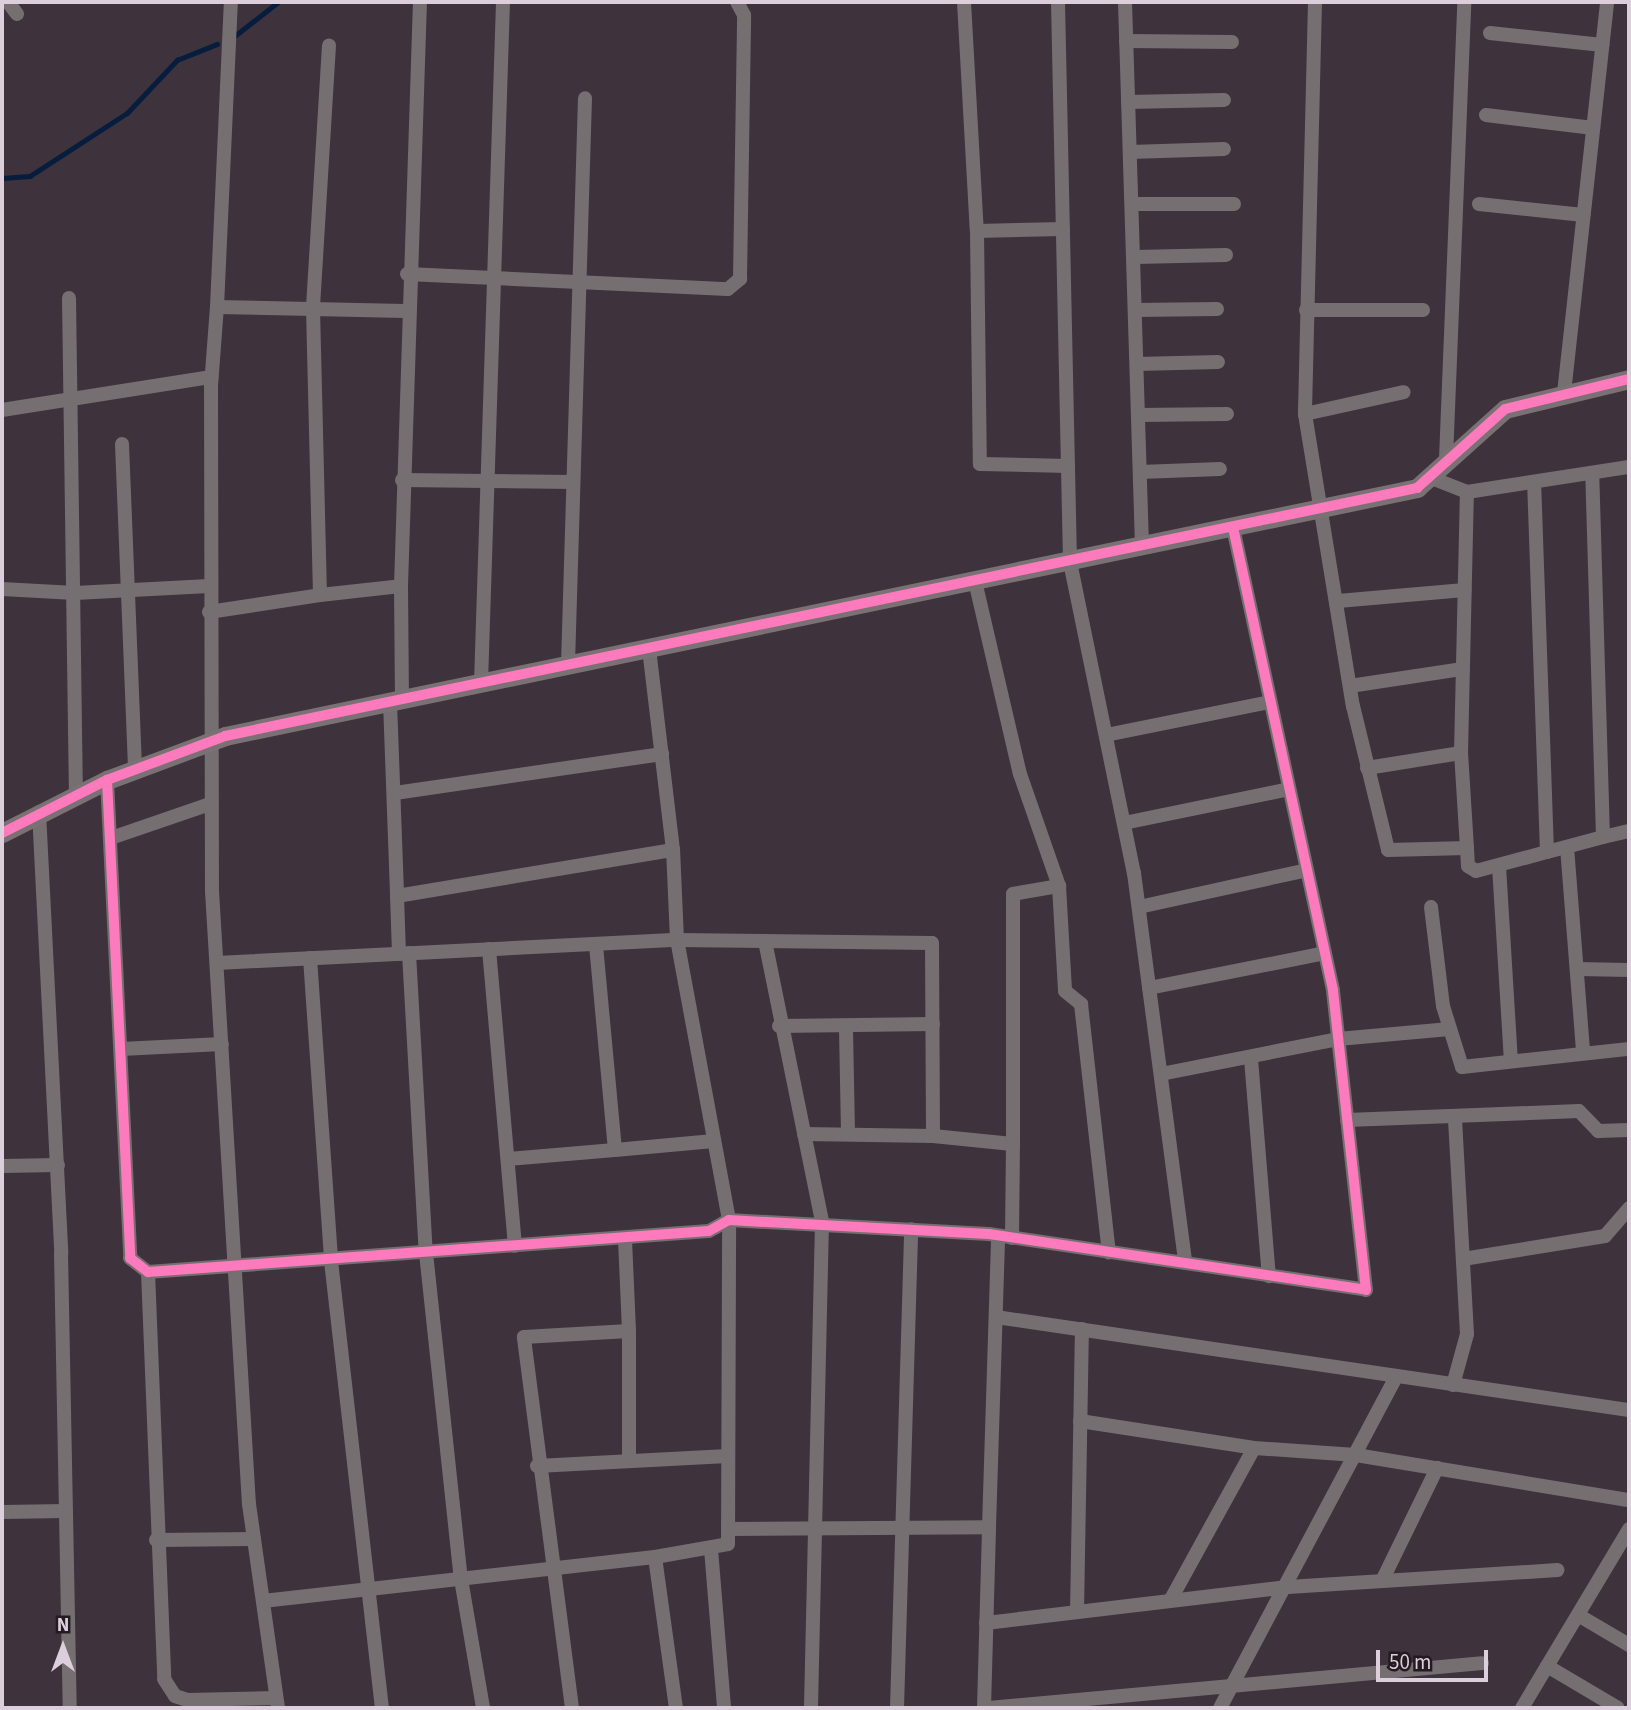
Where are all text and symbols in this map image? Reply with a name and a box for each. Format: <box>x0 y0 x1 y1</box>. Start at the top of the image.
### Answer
north arrow <box>28 1612 98 1682</box>
text: N <box>57 1612 69 1639</box>
scale bar <box>1379 1636 1491 1680</box>
text: 50 m <box>1389 1647 1431 1677</box>

